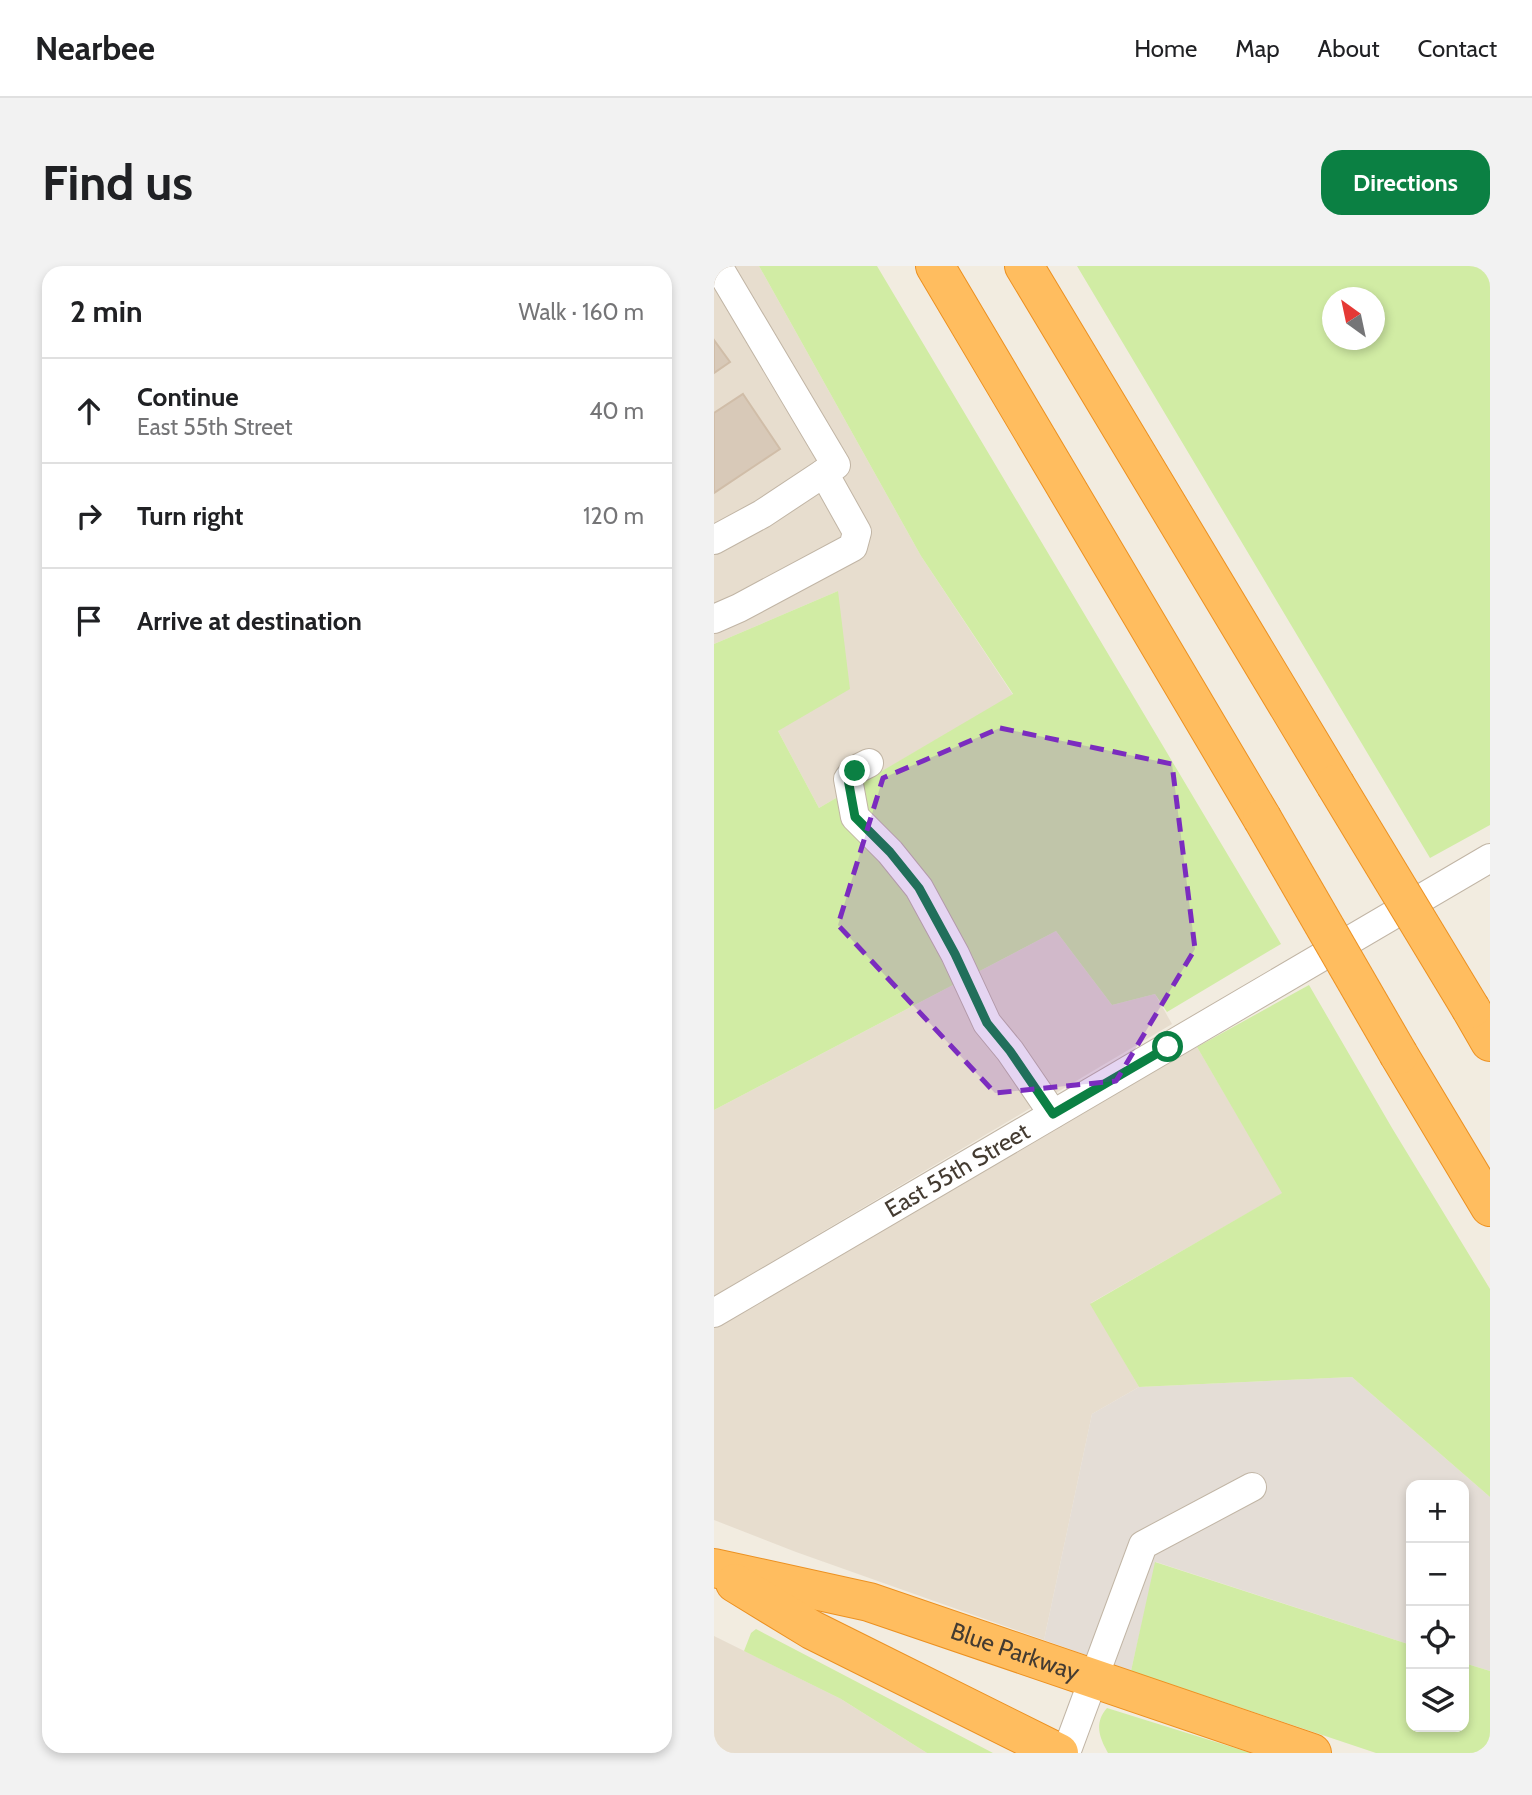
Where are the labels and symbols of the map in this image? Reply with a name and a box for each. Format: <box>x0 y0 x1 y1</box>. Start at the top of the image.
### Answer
north arrow <box>1322 287 1385 350</box>
route end <box>839 755 870 786</box>
route start <box>1152 1031 1183 1062</box>
street label: East 55th Street <box>880 1116 1034 1224</box>
street label: Blue Parkway <box>947 1616 1083 1687</box>

